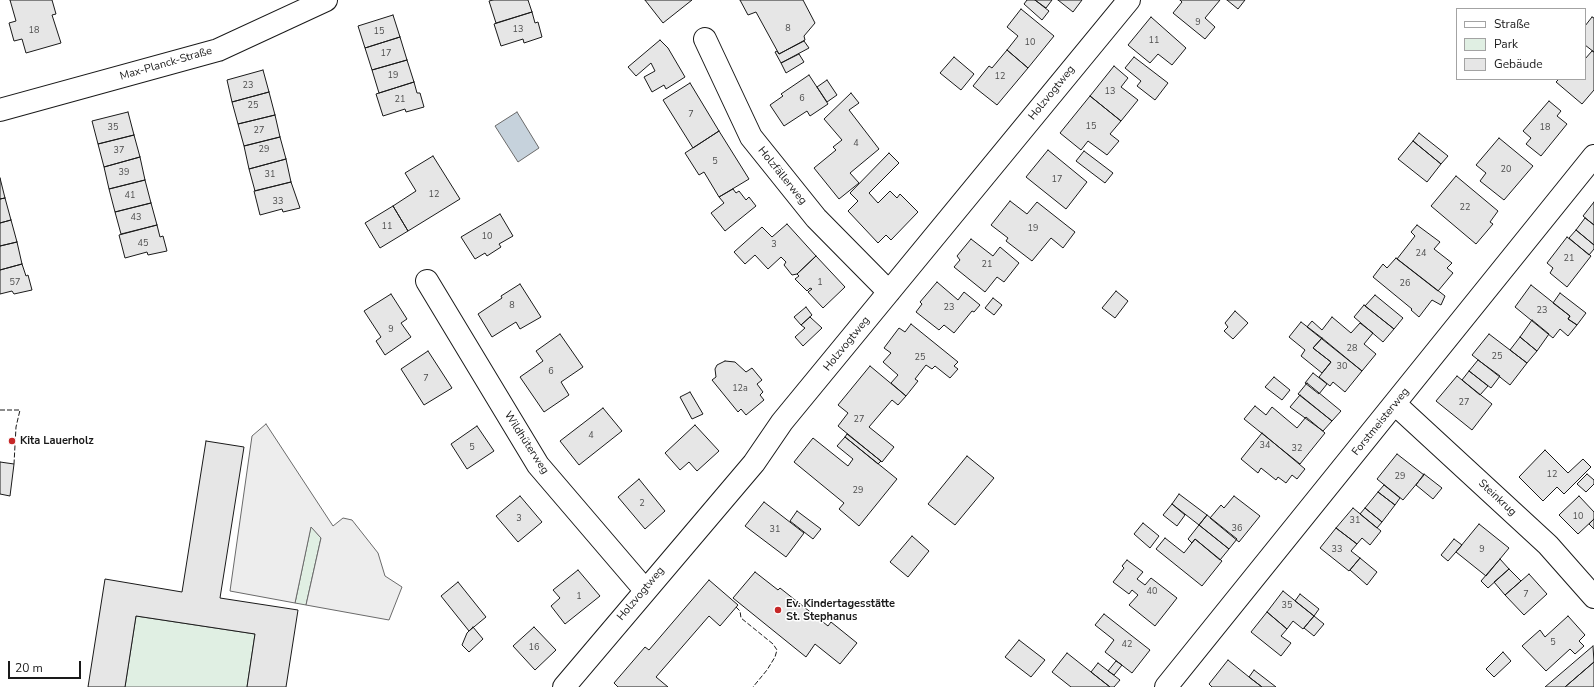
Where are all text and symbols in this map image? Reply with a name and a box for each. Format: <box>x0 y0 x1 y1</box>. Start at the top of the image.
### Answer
legend <box>1456 8 1586 80</box>
text: Straße <box>1494 16 1530 32</box>
house number: 9 <box>1195 18 1201 28</box>
house number: 8 <box>785 24 791 34</box>
house number: 13 <box>513 25 523 35</box>
house number: 18 <box>29 26 39 36</box>
house number: 15 <box>374 27 384 37</box>
house number: 11 <box>1149 36 1159 46</box>
text: Park <box>1494 36 1518 52</box>
house number: 10 <box>1025 38 1035 48</box>
street label: Max-Planck-Straße <box>118 45 214 83</box>
house number: 17 <box>381 49 391 59</box>
text: Gebäude <box>1494 56 1543 72</box>
street label: Holzvogtweg <box>1026 63 1078 123</box>
house number: 19 <box>388 71 398 81</box>
house number: 12 <box>995 72 1005 82</box>
house number: 23 <box>243 81 253 91</box>
house number: 13 <box>1105 87 1115 97</box>
house number: 6 <box>799 94 805 104</box>
house number: 21 <box>395 95 405 105</box>
house number: 25 <box>248 101 258 111</box>
house number: 7 <box>688 110 694 120</box>
house number: 15 <box>1086 122 1096 132</box>
house number: 35 <box>108 123 118 133</box>
house number: 18 <box>1540 123 1550 133</box>
house number: 27 <box>254 126 264 136</box>
house number: 4 <box>853 139 859 149</box>
house number: 29 <box>259 145 269 155</box>
street label: Holzfällerweg <box>755 145 809 207</box>
house number: 37 <box>114 146 124 156</box>
house number: 5 <box>712 157 718 167</box>
house number: 20 <box>1501 165 1511 175</box>
house number: 39 <box>119 168 129 178</box>
house number: 31 <box>265 170 275 180</box>
house number: 17 <box>1052 175 1062 185</box>
house number: 12 <box>429 190 439 200</box>
house number: 41 <box>125 191 135 201</box>
house number: 33 <box>273 197 283 207</box>
house number: 22 <box>1460 203 1470 213</box>
house number: 43 <box>131 213 141 223</box>
house number: 11 <box>382 222 392 232</box>
house number: 19 <box>1028 224 1038 234</box>
house number: 10 <box>482 232 492 242</box>
house number: 45 <box>138 239 148 249</box>
house number: 3 <box>771 240 777 250</box>
house number: 24 <box>1416 249 1426 259</box>
house number: 21 <box>1564 254 1574 264</box>
house number: 21 <box>982 260 992 270</box>
house number: 57 <box>10 278 20 288</box>
house number: 1 <box>817 278 823 288</box>
house number: 26 <box>1400 279 1410 289</box>
house number: 8 <box>509 301 515 311</box>
house number: 23 <box>944 303 954 313</box>
house number: 23 <box>1537 306 1547 316</box>
street label: Holzvogtweg <box>821 314 873 374</box>
house number: 9 <box>388 325 394 335</box>
house number: 28 <box>1347 344 1357 354</box>
house number: 25 <box>1492 352 1502 362</box>
house number: 25 <box>915 353 925 363</box>
house number: 30 <box>1337 362 1347 372</box>
house number: 6 <box>548 367 554 377</box>
house number: 7 <box>423 374 429 384</box>
house number: 12a <box>732 384 748 394</box>
street label: Forstmeisterweg <box>1350 385 1412 459</box>
house number: 27 <box>1459 398 1469 408</box>
street label: Wildhüterweg <box>501 409 551 477</box>
house number: 27 <box>854 415 864 425</box>
house number: 4 <box>588 431 594 441</box>
place label: Kita Lauerholz <box>20 434 94 448</box>
marker: Kita Lauerholz <box>7 436 17 446</box>
house number: 34 <box>1260 441 1270 451</box>
house number: 5 <box>469 443 475 453</box>
house number: 32 <box>1292 444 1302 454</box>
house number: 12 <box>1547 470 1557 480</box>
house number: 29 <box>1395 472 1405 482</box>
street label: Steinkrug <box>1475 477 1519 519</box>
house number: 29 <box>853 486 863 496</box>
house number: 2 <box>639 499 645 509</box>
house number: 10 <box>1573 512 1583 522</box>
house number: 3 <box>516 514 522 524</box>
house number: 31 <box>1350 516 1360 526</box>
house number: 36 <box>1232 524 1242 534</box>
house number: 31 <box>770 525 780 535</box>
house number: 33 <box>1332 545 1342 555</box>
house number: 9 <box>1479 545 1485 555</box>
street label: Holzvogtweg <box>615 564 667 624</box>
house number: 40 <box>1147 587 1157 597</box>
house number: 7 <box>1523 590 1529 600</box>
house number: 1 <box>576 592 582 602</box>
place label: Ev. Kindertagesstätte St. Stephanus <box>786 597 895 623</box>
house number: 35 <box>1282 601 1292 611</box>
marker: Ev. Kindertagesstätte St. Stephanus <box>773 605 783 615</box>
house number: 5 <box>1550 638 1556 648</box>
house number: 42 <box>1122 640 1132 650</box>
house number: 16 <box>529 643 539 653</box>
scale bar <box>10 653 83 679</box>
text: 20 m <box>15 660 43 676</box>

